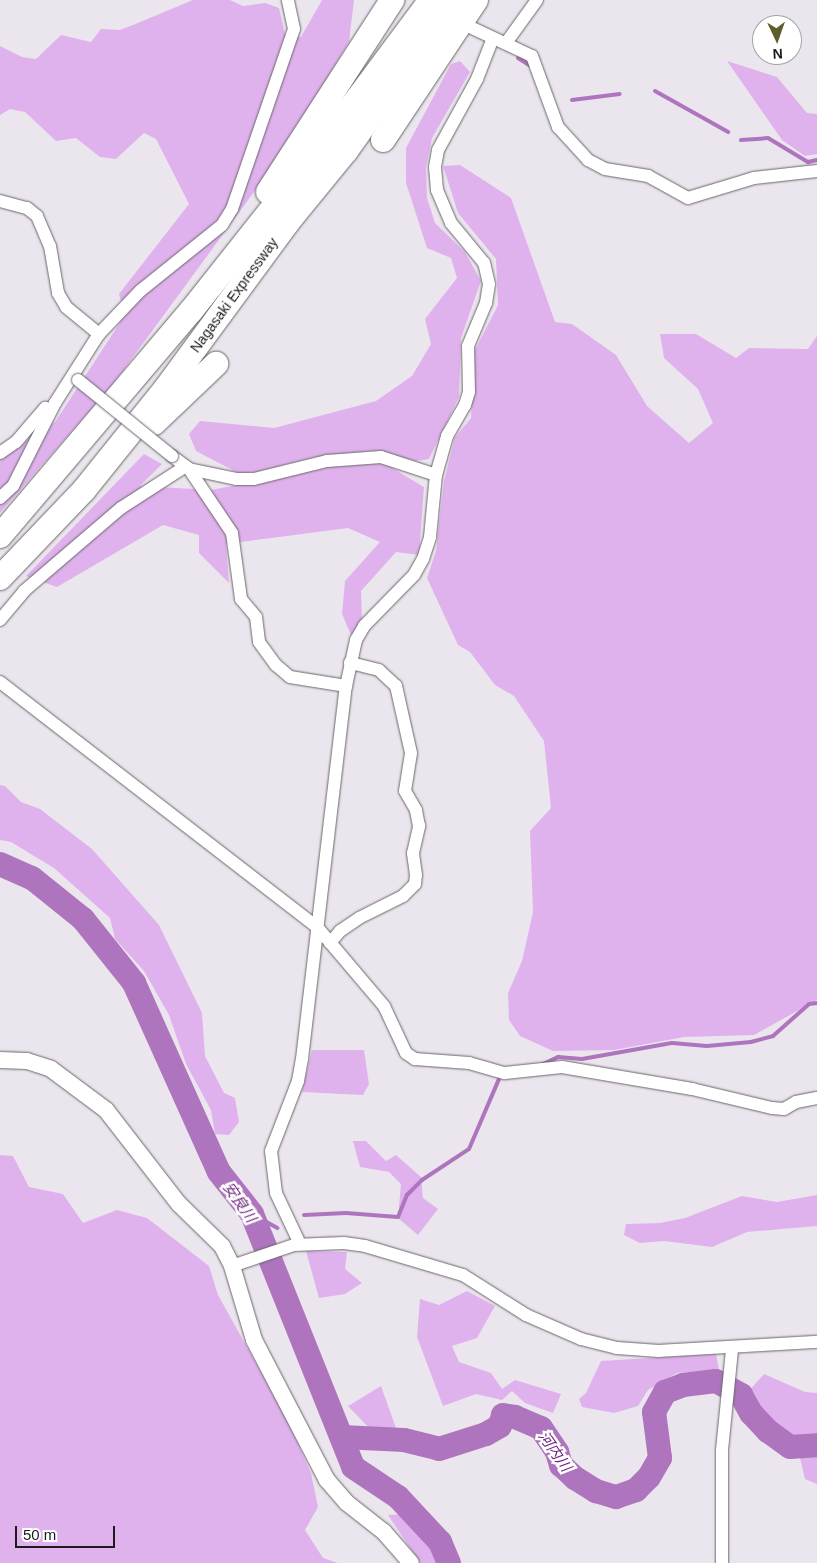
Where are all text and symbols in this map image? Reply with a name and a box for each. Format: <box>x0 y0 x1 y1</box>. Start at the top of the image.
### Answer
north arrow <box>752 15 802 65</box>
text: N <box>772 46 783 62</box>
street label: Nagasaki Expressway <box>187 234 281 356</box>
water label: 安良川 <box>220 1178 260 1226</box>
water label: 河内川 <box>535 1427 575 1475</box>
scale bar <box>18 1516 118 1548</box>
text: 50 m <box>23 1526 56 1543</box>

